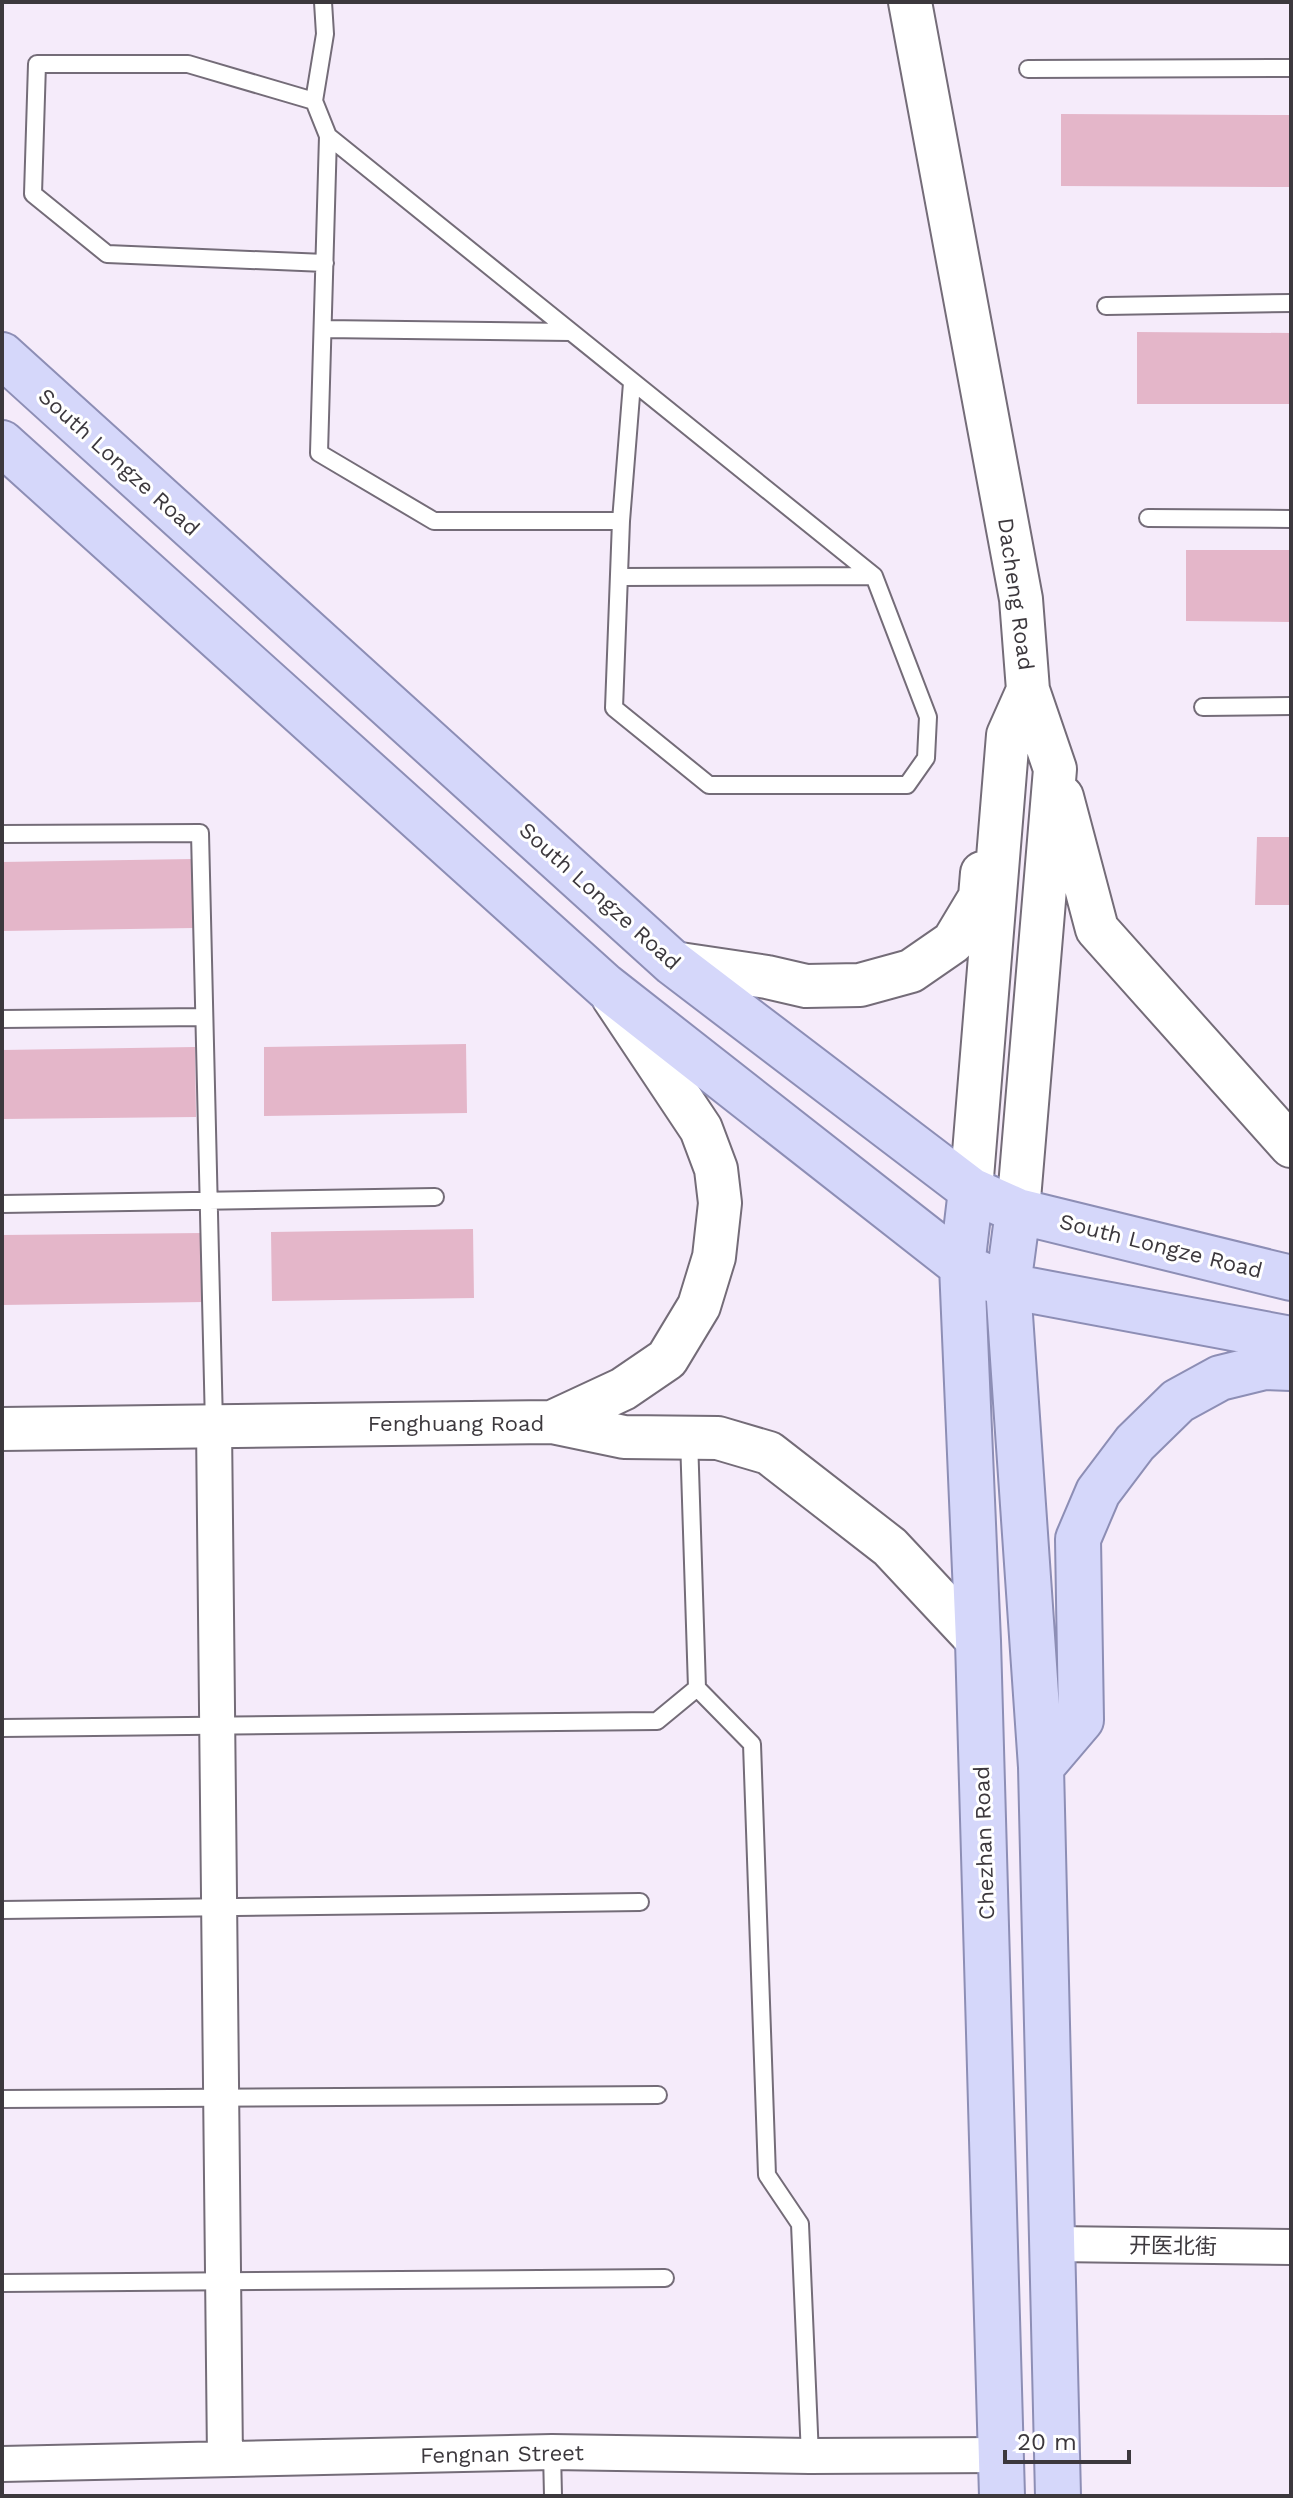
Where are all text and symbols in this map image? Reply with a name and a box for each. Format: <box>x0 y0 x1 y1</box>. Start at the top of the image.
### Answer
street label: South Longze Road <box>33 383 205 541</box>
street label: Dacheng Road <box>993 516 1039 672</box>
street label: South Longze Road <box>514 817 686 975</box>
street label: South Longze Road <box>1057 1209 1265 1283</box>
street label: Fenghuang Road <box>368 1411 544 1436</box>
street label: Chezhan Road <box>969 1766 999 1920</box>
street label: 开医北街 <box>1129 2233 1217 2259</box>
scale bar <box>1005 2414 1129 2464</box>
text: 20 m <box>1017 2428 1077 2456</box>
street label: Fengnan Street <box>420 2440 584 2468</box>

